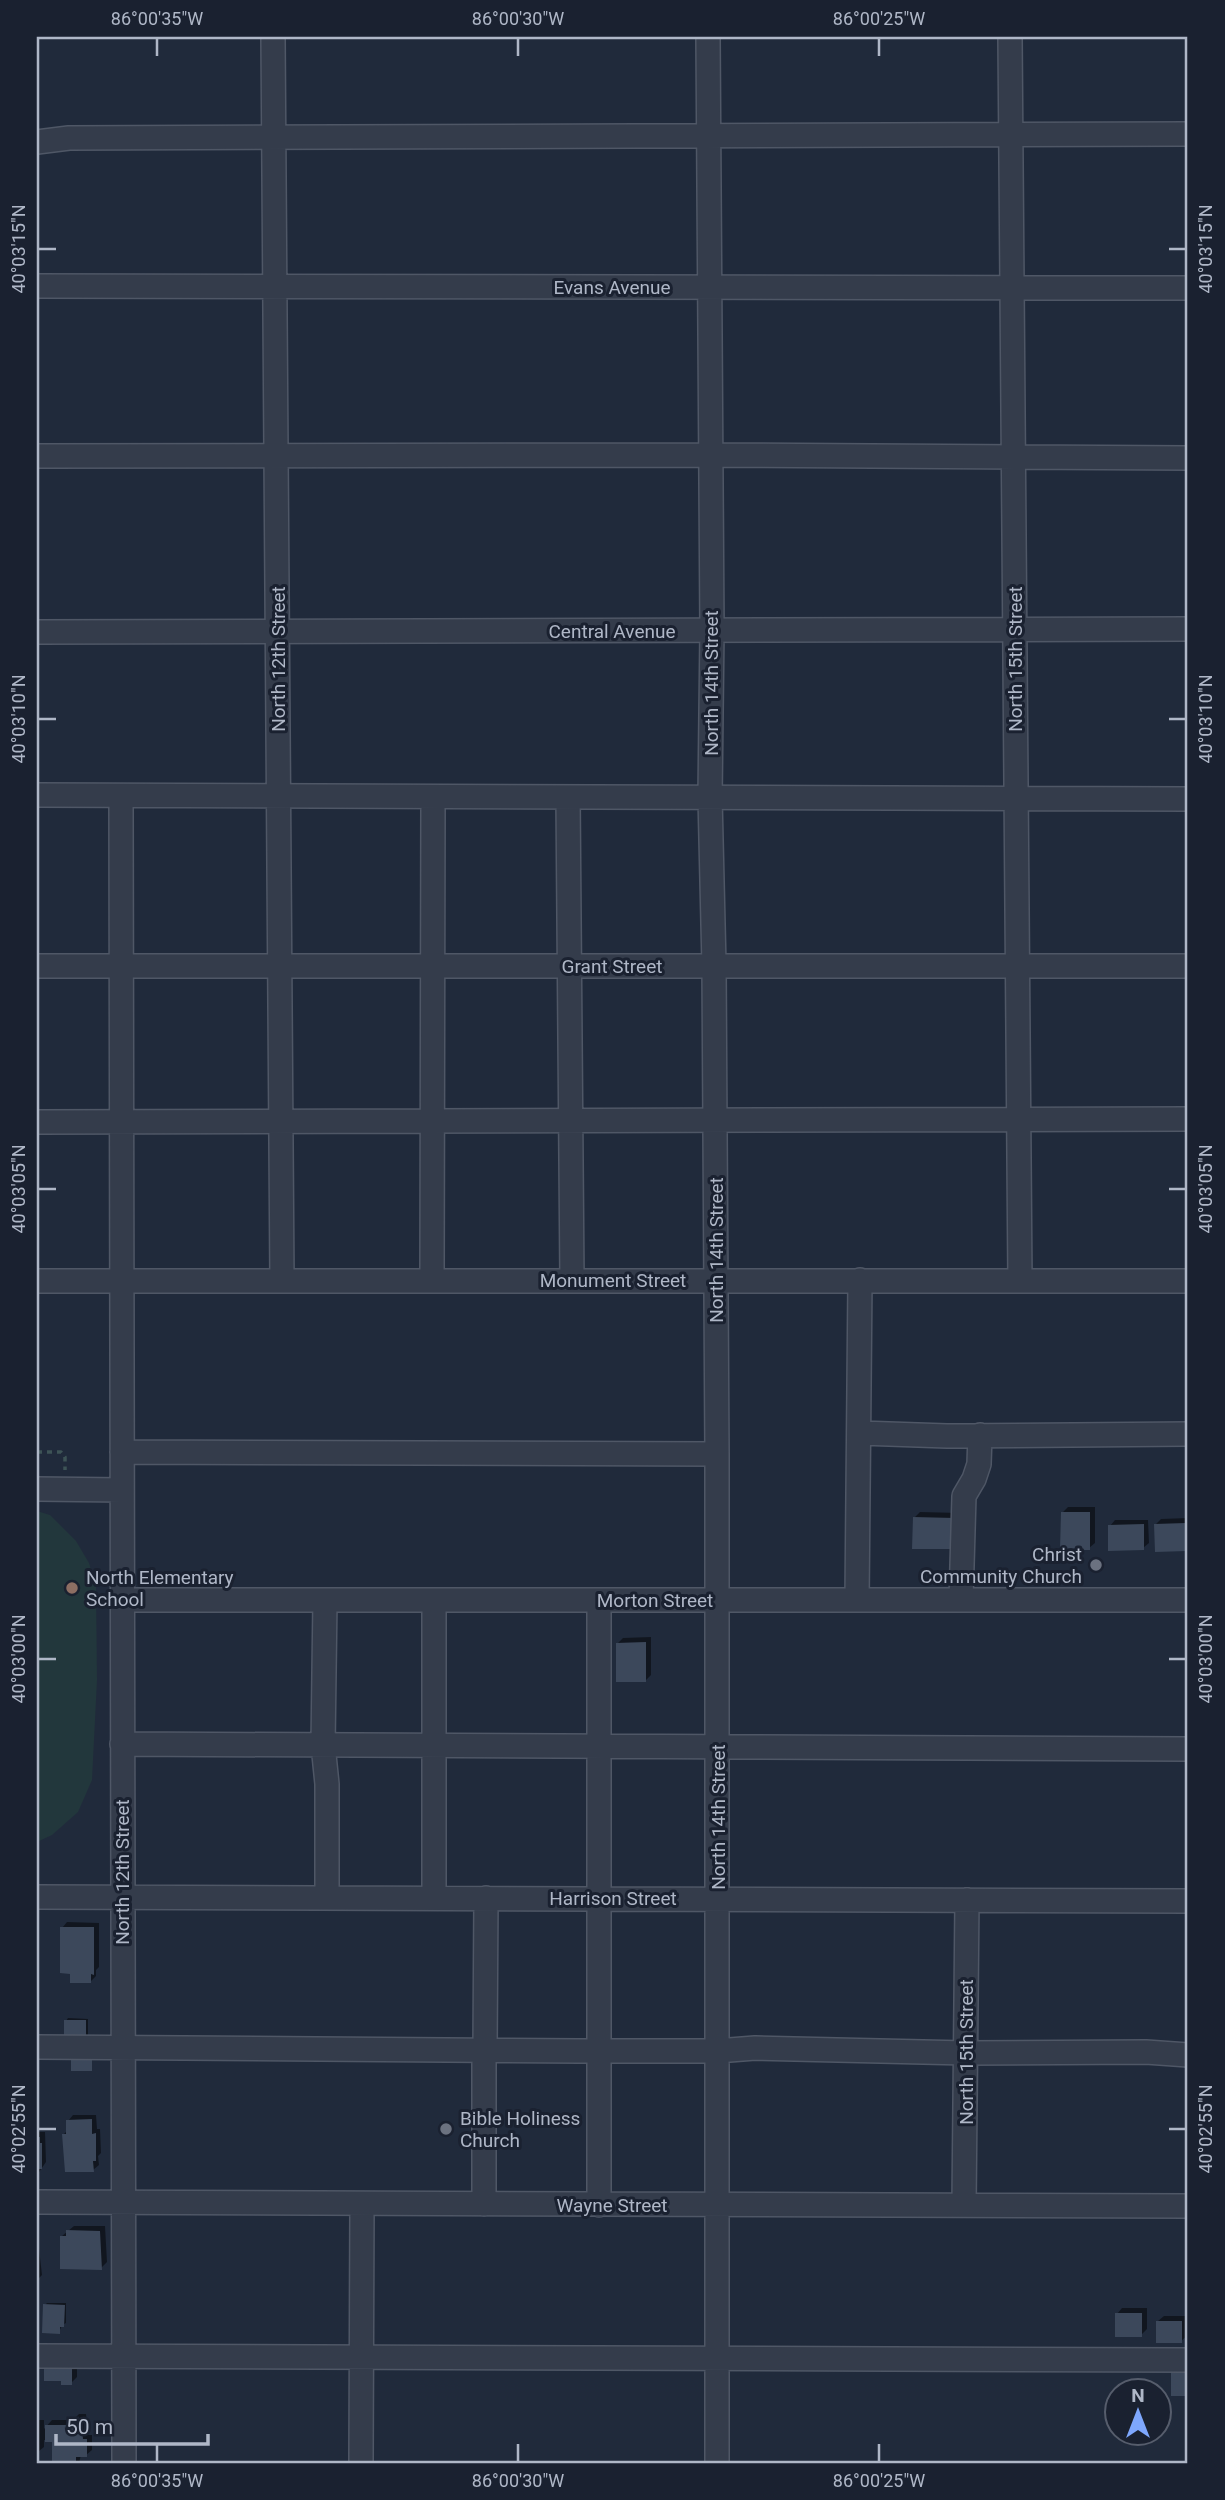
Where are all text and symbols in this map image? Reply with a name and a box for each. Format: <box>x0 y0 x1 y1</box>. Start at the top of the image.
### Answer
text: 86°00'35"W <box>111 8 203 29</box>
text: 86°00'30"W <box>472 8 564 29</box>
text: 86°00'25"W <box>833 8 925 29</box>
text: 40°03'15"N <box>8 204 29 294</box>
text: 40°03'15"N <box>1195 204 1216 294</box>
street label: Evans Avenue <box>553 276 671 299</box>
street label: North 12th Street <box>267 586 290 732</box>
street label: North 15th Street <box>1004 586 1027 732</box>
street label: North 14th Street <box>700 610 723 756</box>
street label: Central Avenue <box>548 620 676 643</box>
text: 40°03'10"N <box>8 674 29 764</box>
text: 40°03'10"N <box>1195 674 1216 764</box>
street label: Grant Street <box>562 955 662 978</box>
text: 40°03'05"N <box>8 1144 29 1234</box>
text: 40°03'05"N <box>1195 1144 1216 1234</box>
street label: North 14th Street <box>705 1177 728 1323</box>
street label: Monument Street <box>540 1269 686 1292</box>
place label: Christ Community Church <box>920 1543 1082 1588</box>
marker: Christ Community Church <box>1088 1557 1104 1573</box>
place label: North Elementary School <box>86 1566 234 1611</box>
marker: North Elementary School <box>64 1580 80 1596</box>
street label: Morton Street <box>597 1589 713 1612</box>
text: 40°03'00"N <box>8 1614 29 1704</box>
text: 40°03'00"N <box>1195 1614 1216 1704</box>
street label: North 14th Street <box>707 1744 730 1890</box>
street label: North 12th Street <box>111 1799 134 1945</box>
street label: Harrison Street <box>549 1887 677 1910</box>
street label: North 15th Street <box>955 1979 978 2125</box>
text: 40°02'55"N <box>8 2084 29 2174</box>
text: 40°02'55"N <box>1195 2084 1216 2174</box>
place label: Bible Holiness Church <box>460 2107 580 2152</box>
marker: Bible Holiness Church <box>438 2121 454 2137</box>
street label: Wayne Street <box>556 2194 668 2217</box>
north arrow <box>1102 2378 1172 2448</box>
text: N <box>1131 2384 1145 2407</box>
scale bar <box>56 2402 208 2446</box>
text: 50 m <box>66 2415 113 2439</box>
text: 86°00'35"W <box>111 2470 203 2491</box>
text: 86°00'30"W <box>472 2470 564 2491</box>
text: 86°00'25"W <box>833 2470 925 2491</box>

